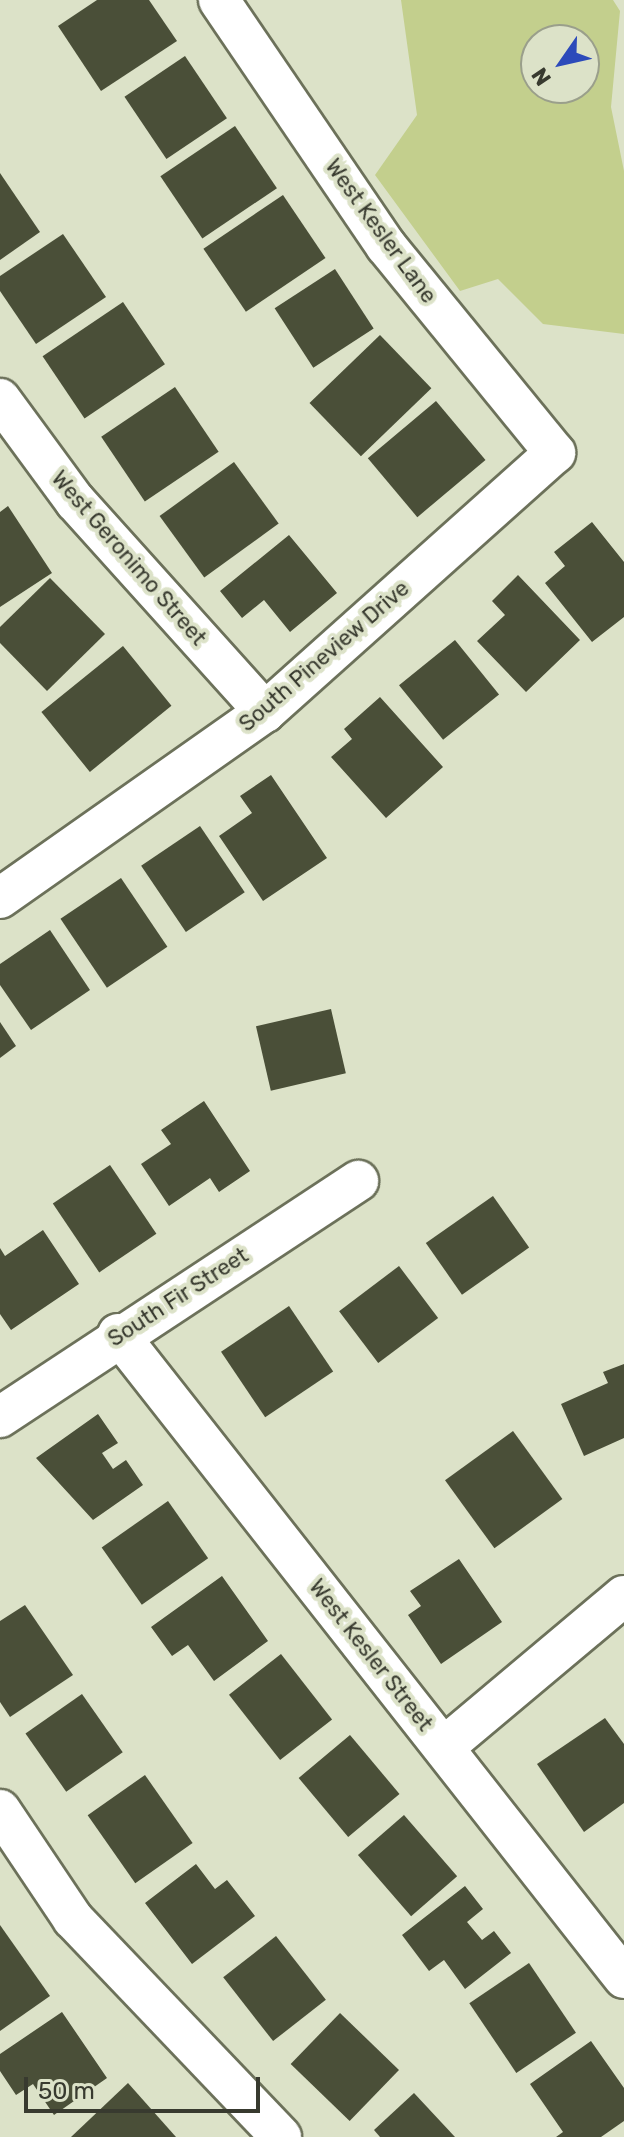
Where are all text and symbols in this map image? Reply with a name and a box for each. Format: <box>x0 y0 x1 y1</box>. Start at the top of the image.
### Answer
north arrow <box>520 24 600 104</box>
text: N <box>526 62 557 91</box>
street label: West Kesler Lane <box>320 154 442 308</box>
street label: West Geronimo Street <box>46 465 212 651</box>
street label: South Pineview Drive <box>233 575 415 737</box>
street label: South Fir Street <box>103 1242 253 1352</box>
street label: West Kesler Street <box>303 1574 439 1736</box>
scale bar <box>28 2061 264 2111</box>
text: 50 m <box>38 2077 95 2105</box>

